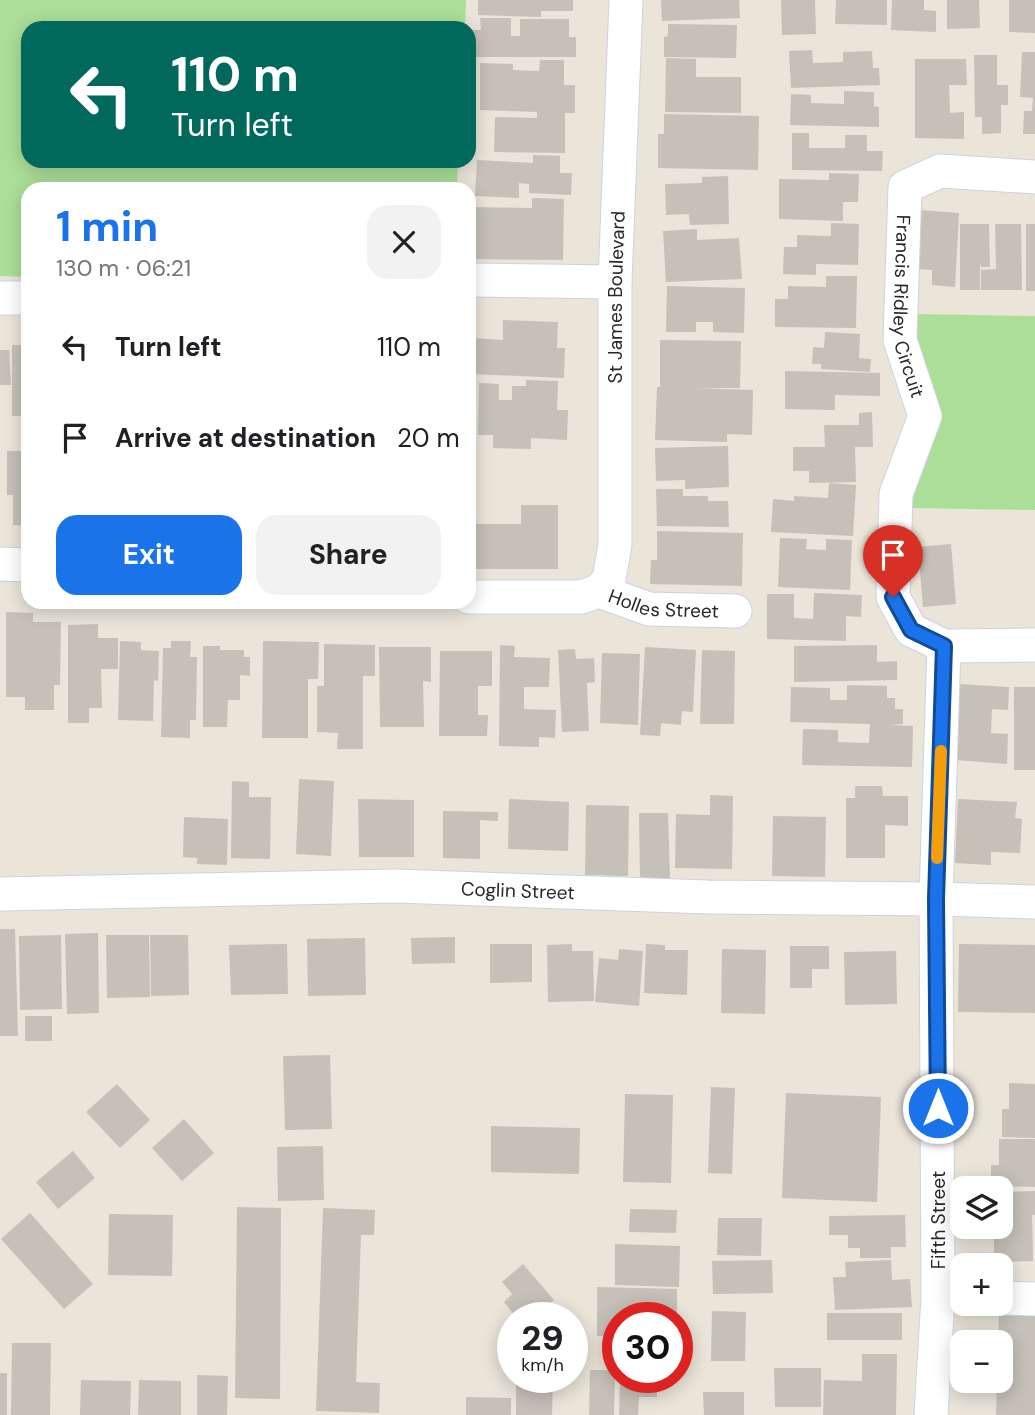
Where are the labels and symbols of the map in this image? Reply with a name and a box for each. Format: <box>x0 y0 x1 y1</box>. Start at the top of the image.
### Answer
street label: St James Boulevard <box>603 210 631 383</box>
street label: Francis Ridley Circuit <box>887 214 930 401</box>
pin <box>863 525 923 597</box>
street label: Holles Street <box>605 583 719 624</box>
street label: Coglin Street <box>461 876 575 905</box>
position arrow <box>901 1071 975 1145</box>
street label: Fifth Street <box>926 1171 951 1269</box>
speed limit sign: 30 <box>602 1302 693 1393</box>

